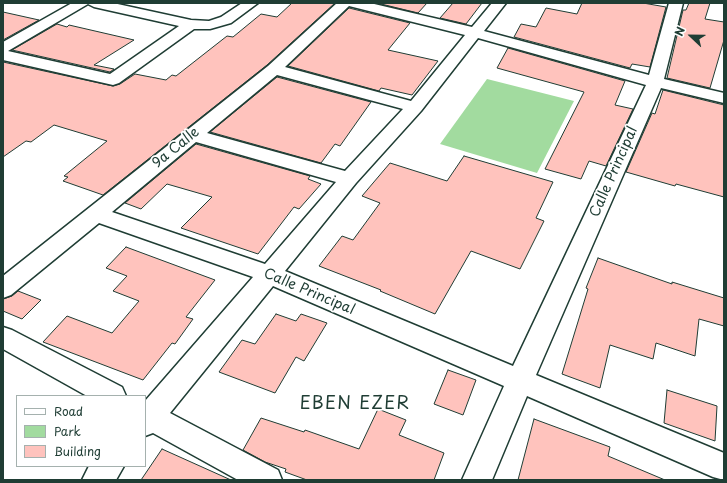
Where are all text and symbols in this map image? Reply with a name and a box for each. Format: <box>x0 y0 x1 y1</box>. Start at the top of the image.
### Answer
north arrow <box>671 16 711 56</box>
text: N <box>670 24 689 39</box>
street label: 9a Calle <box>149 124 203 172</box>
street label: Calle Principal <box>587 124 641 220</box>
street label: Calle Principal <box>261 265 357 319</box>
district label: EBEN EZER <box>299 393 411 415</box>
legend <box>16 395 146 467</box>
text: Road <box>54 402 83 420</box>
text: Park <box>54 422 81 440</box>
text: Building <box>54 442 101 460</box>

